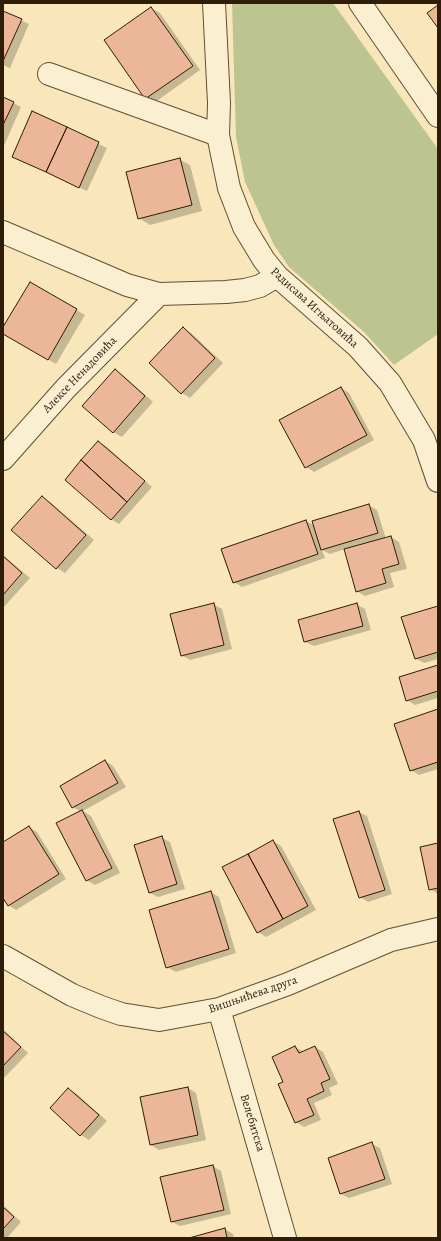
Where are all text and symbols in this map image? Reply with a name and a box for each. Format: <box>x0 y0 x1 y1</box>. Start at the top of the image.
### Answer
street label: Радисава Игњатовића <box>267 265 361 351</box>
street label: Алексе Ненадовића <box>40 334 120 416</box>
street label: Вишњићева друга <box>207 973 299 1017</box>
street label: Велебитска <box>236 1093 268 1153</box>

